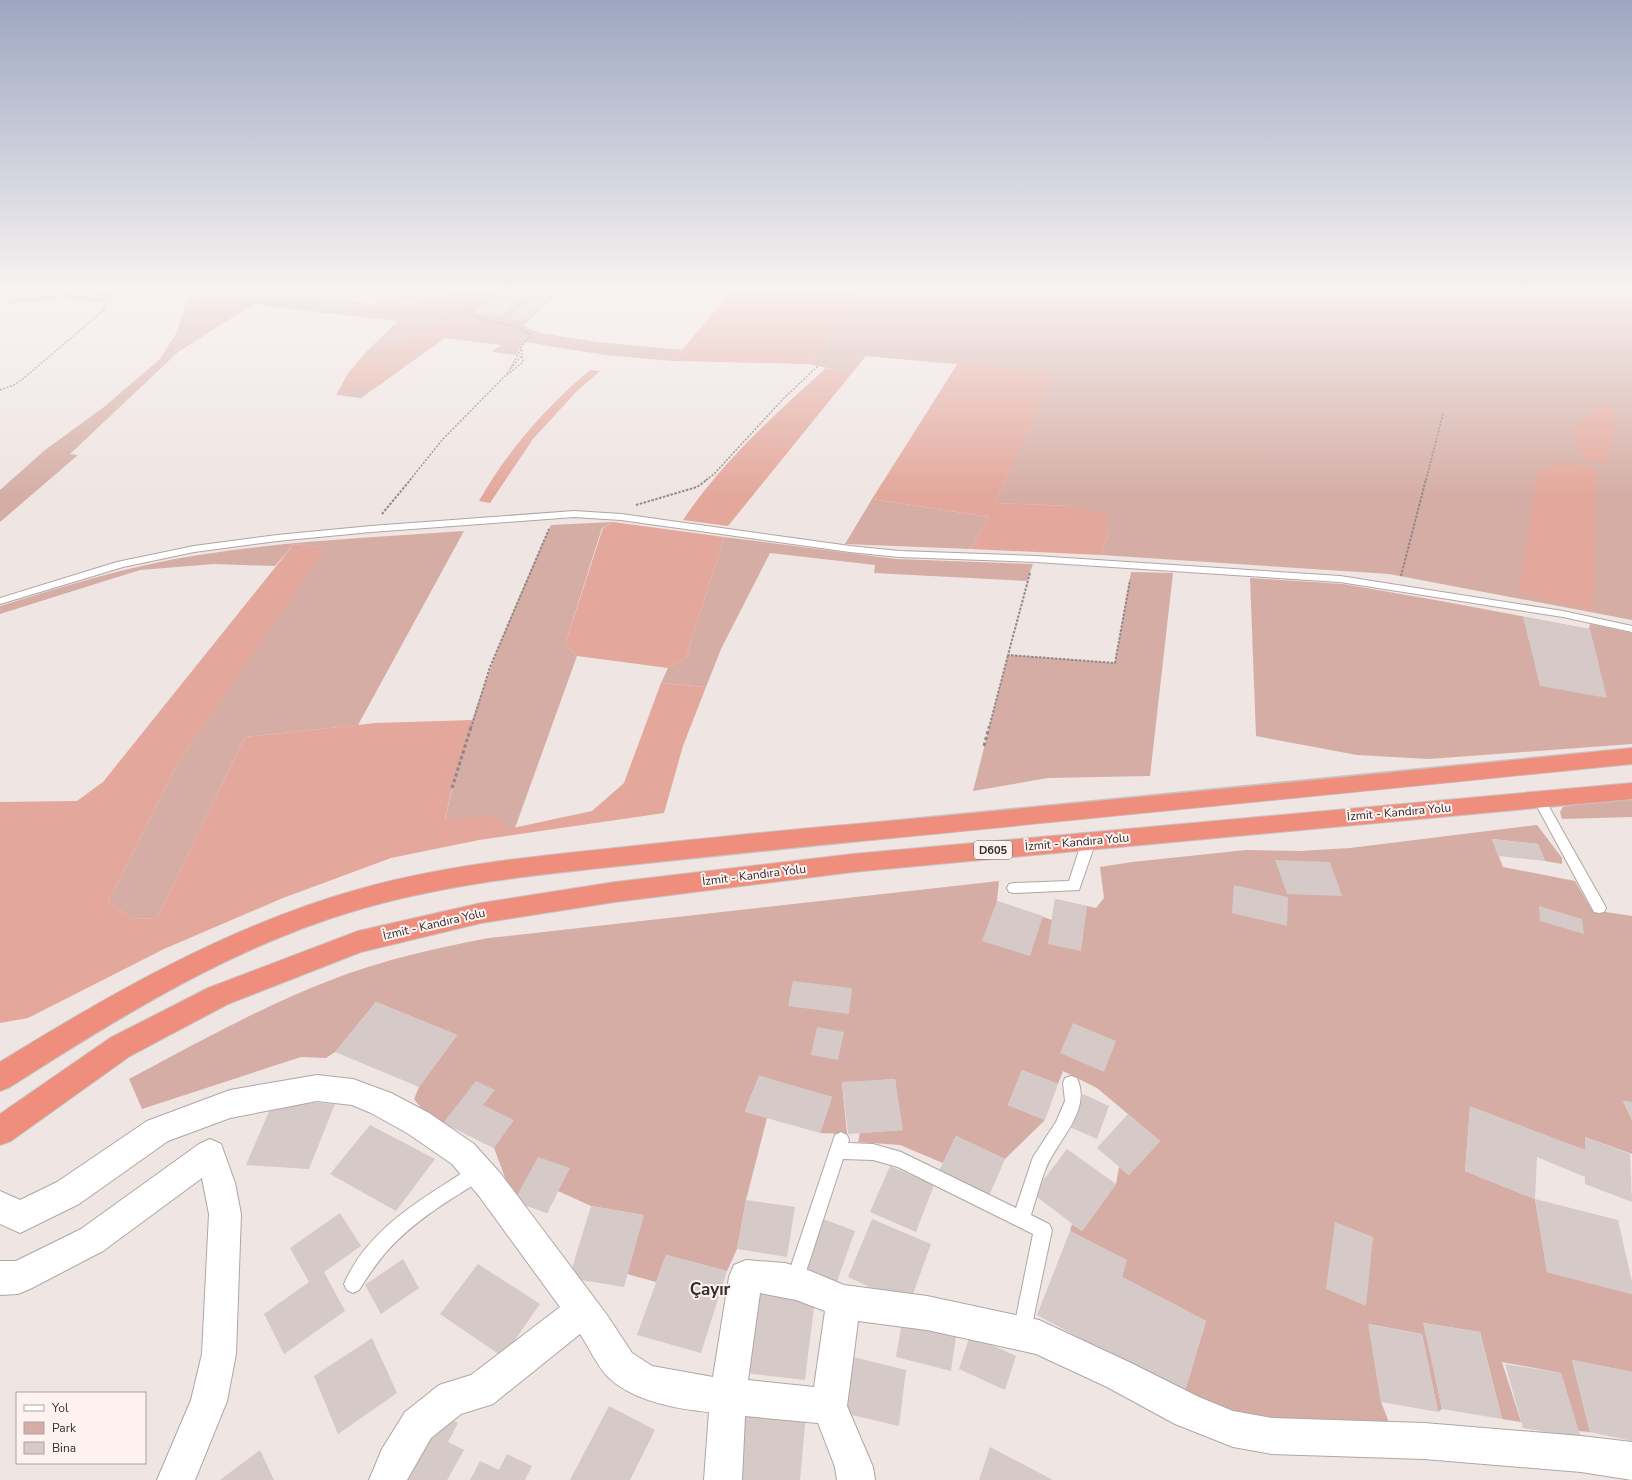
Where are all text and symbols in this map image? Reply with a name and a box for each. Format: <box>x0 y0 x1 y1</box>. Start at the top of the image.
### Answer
street label: İzmit - Kandıra Yolu <box>1346 799 1452 825</box>
street label: İzmit - Kandıra Yolu <box>1024 829 1130 855</box>
road number: D605 <box>974 841 1012 859</box>
street label: İzmit - Kandıra Yolu <box>701 861 807 889</box>
street label: İzmit - Kandıra Yolu <box>381 904 487 944</box>
district label: Çayır <box>690 1278 731 1301</box>
legend <box>16 1392 146 1464</box>
text: Yol <box>51 1400 69 1416</box>
text: Park <box>52 1420 77 1436</box>
text: Bina <box>52 1440 76 1456</box>

